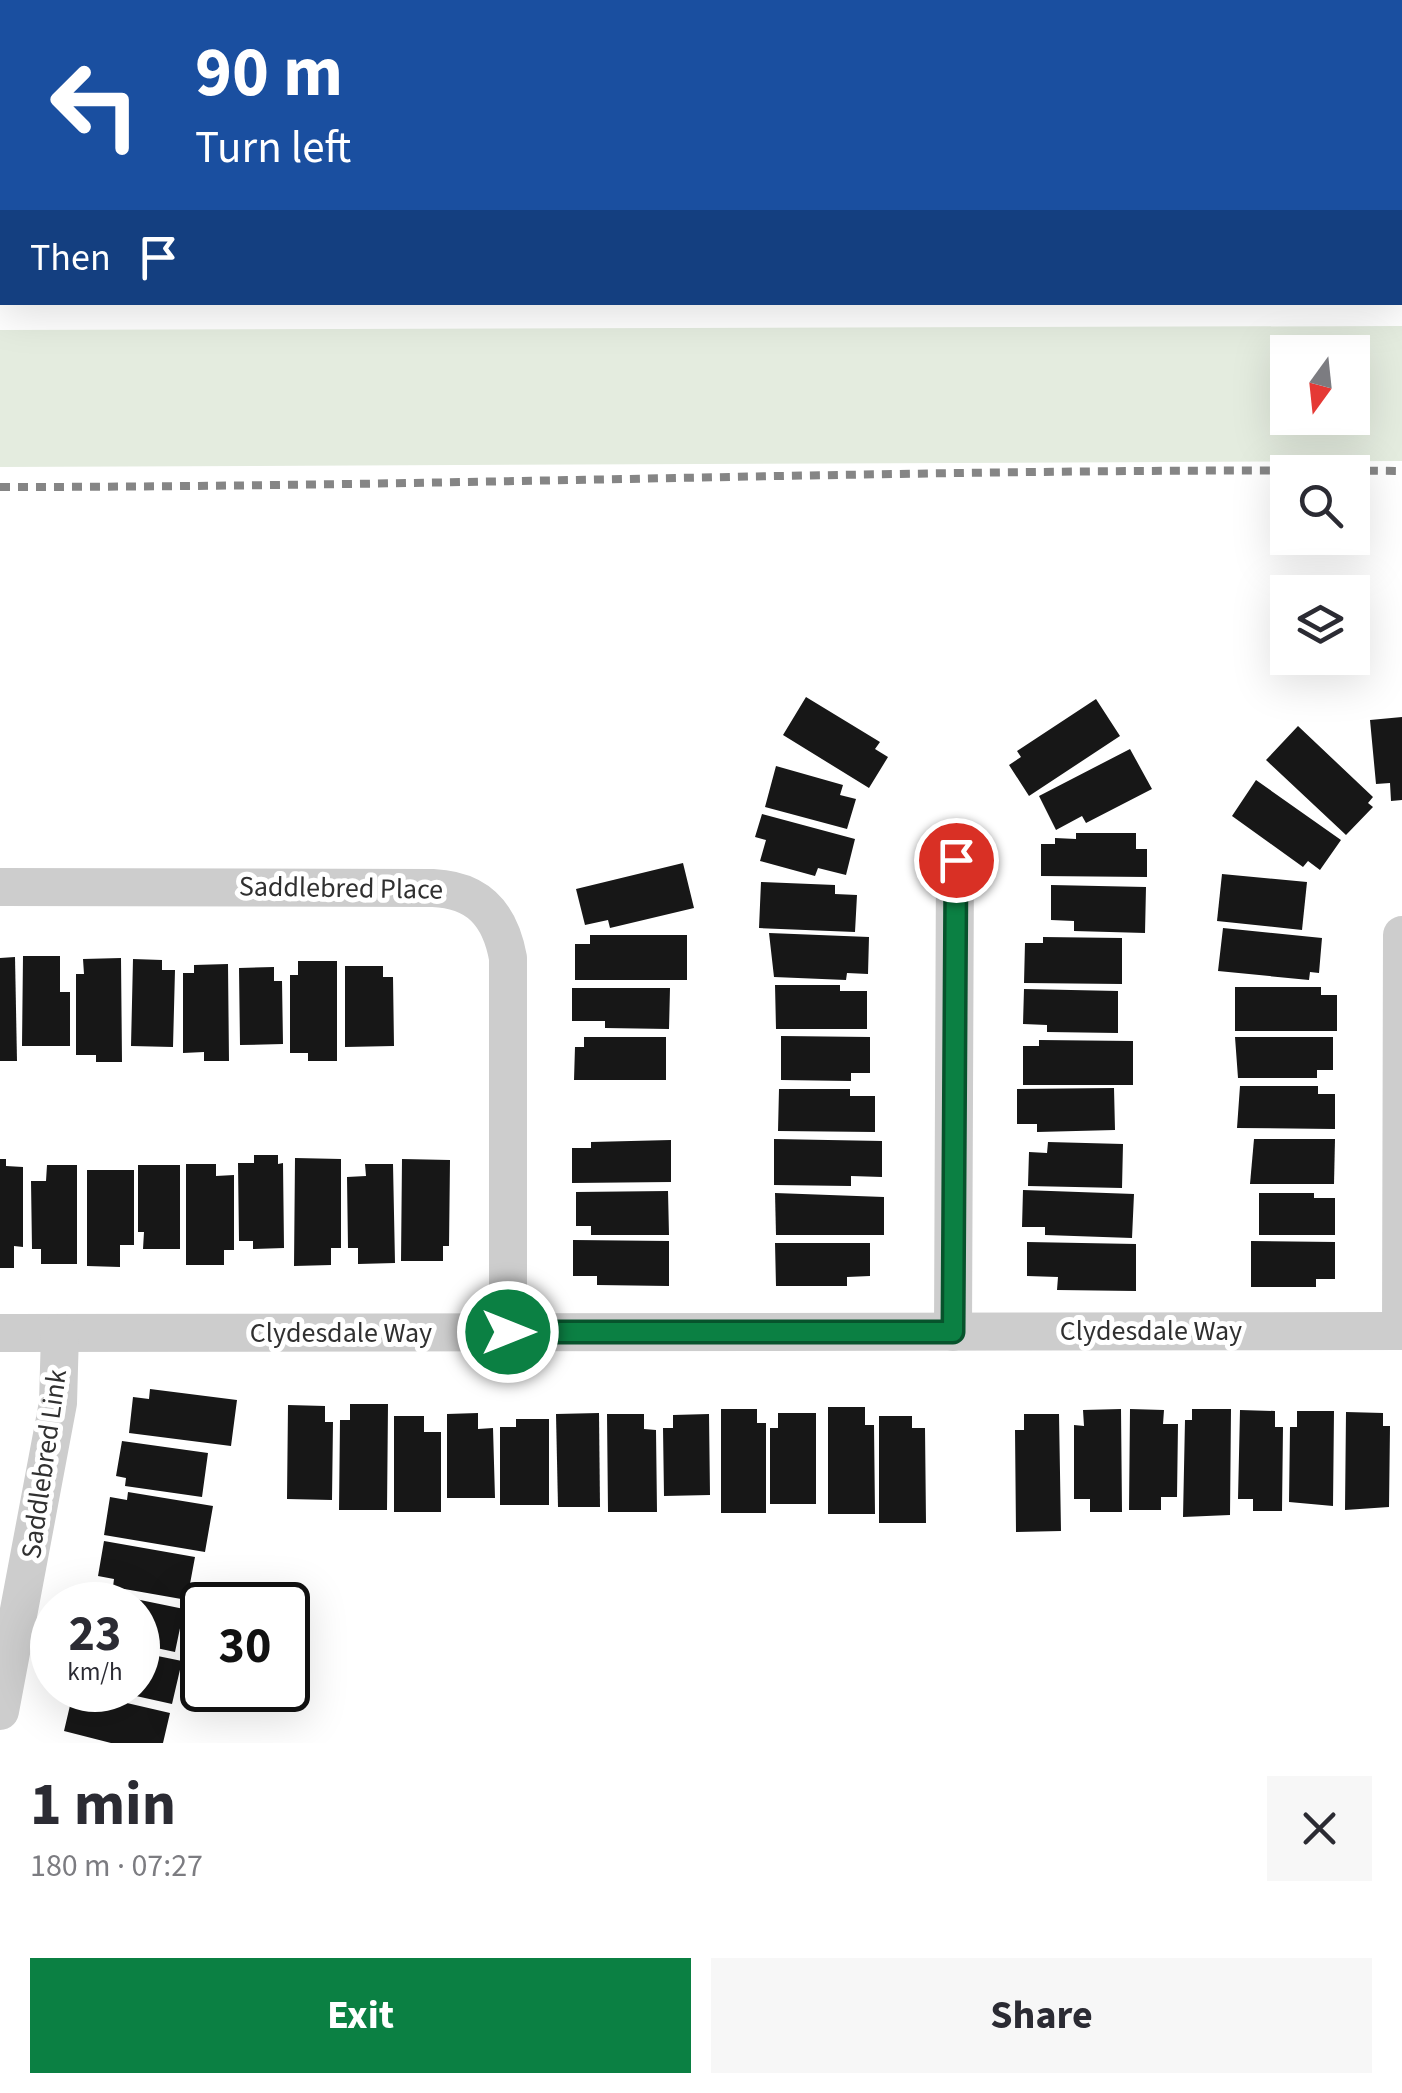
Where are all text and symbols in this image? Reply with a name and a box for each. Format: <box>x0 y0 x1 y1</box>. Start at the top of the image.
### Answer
text: 90 m <box>195 23 343 123</box>
icon: left <box>30 40 160 170</box>
text: Turn left <box>195 116 351 180</box>
icon: arrive <box>131 230 186 285</box>
text: Then <box>30 231 111 285</box>
north arrow <box>1270 335 1370 435</box>
map controls <box>1270 335 1370 675</box>
button: search <box>1270 455 1370 555</box>
button: layers <box>1270 575 1370 675</box>
pin <box>914 818 999 903</box>
icon: arrive <box>929 833 984 888</box>
street label: Saddlebred Place <box>239 866 443 910</box>
position arrow <box>456 1280 560 1384</box>
street label: Clydesdale Way <box>1060 1311 1242 1351</box>
street label: Clydesdale Way <box>250 1313 432 1353</box>
street label: Saddlebred Link <box>11 1367 77 1561</box>
speed limit sign: 30 <box>180 1582 310 1712</box>
text: 23 <box>69 1599 121 1670</box>
text: km/h <box>67 1654 123 1690</box>
text: 1 min <box>30 1763 176 1848</box>
button: close <box>1267 1776 1372 1881</box>
text: 180 m · 07:27 <box>30 1843 203 1889</box>
button: Exit <box>30 1958 691 2073</box>
button: Share <box>711 1958 1372 2073</box>

